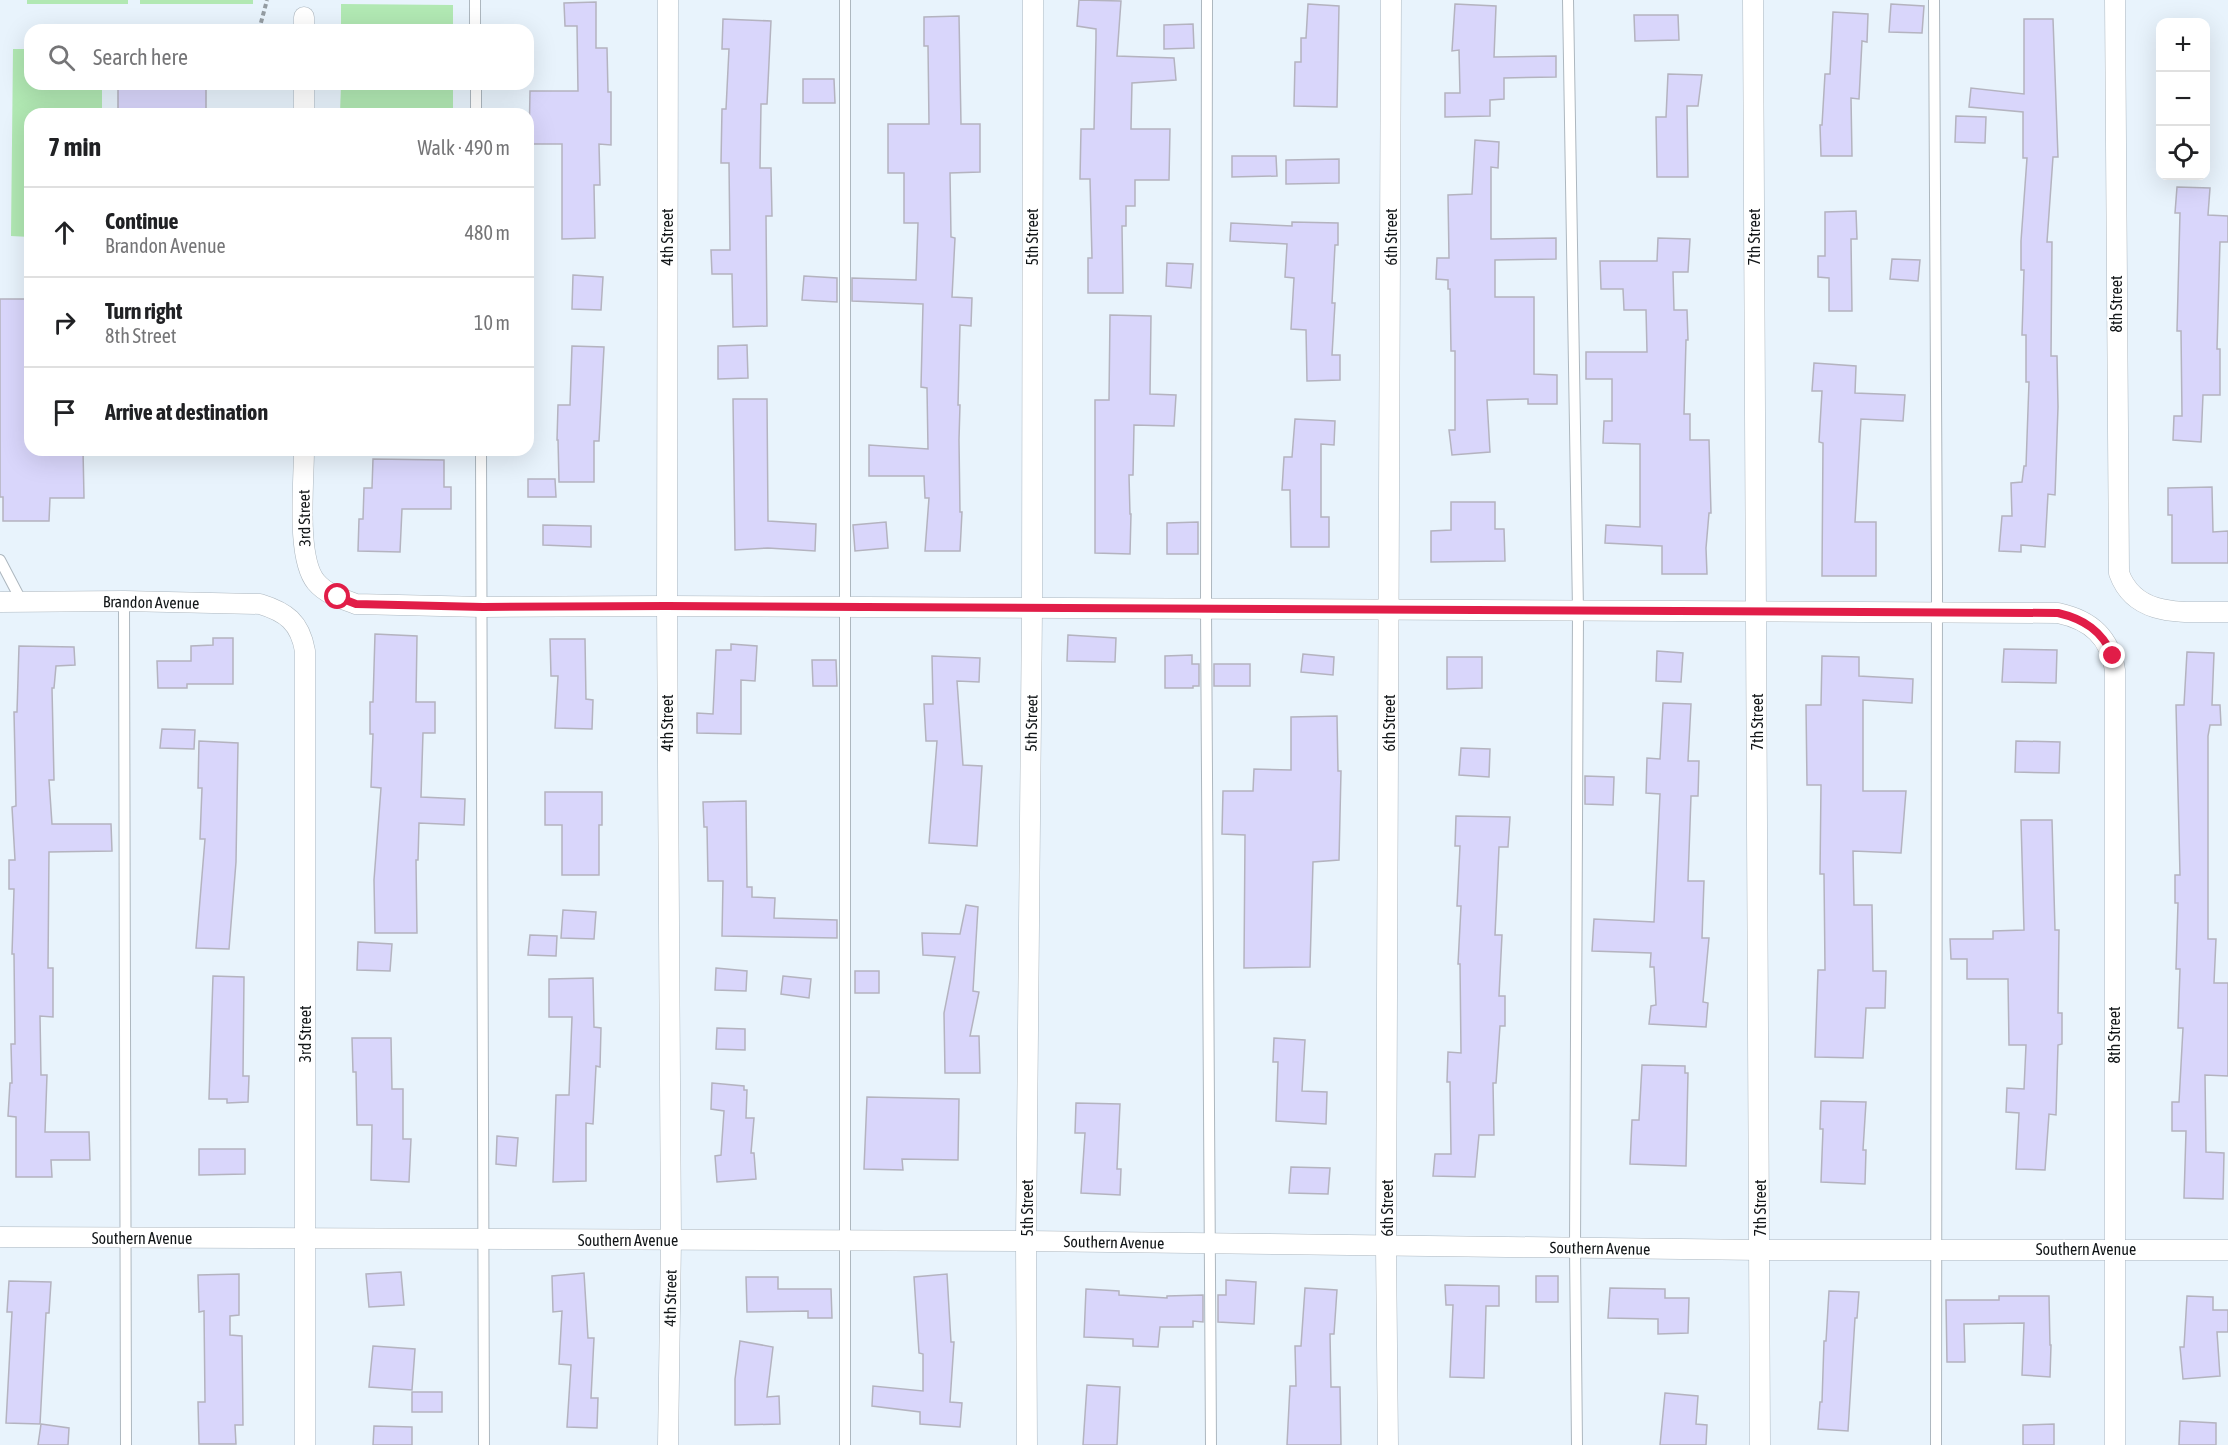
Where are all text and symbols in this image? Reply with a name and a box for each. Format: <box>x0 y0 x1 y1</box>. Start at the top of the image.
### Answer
map controls <box>2156 18 2210 180</box>
button: + <box>2156 18 2210 72</box>
search box <box>24 24 534 90</box>
icon: search <box>45 41 78 74</box>
text: Search here <box>93 44 188 70</box>
button: − <box>2156 72 2210 126</box>
button: locate <box>2156 126 2210 180</box>
text: 7 min <box>48 132 101 162</box>
text: Walk · 490 m <box>418 136 510 159</box>
text: Continue <box>105 208 179 234</box>
street label: 4th Street <box>658 208 676 266</box>
street label: 5th Street <box>1023 208 1041 266</box>
street label: 6th Street <box>1382 208 1400 266</box>
street label: 7th Street <box>1745 208 1763 266</box>
icon: ahead <box>48 216 81 249</box>
text: 480 m <box>465 221 510 244</box>
text: Brandon Avenue <box>105 234 226 257</box>
street label: 8th Street <box>2107 275 2125 333</box>
text: Turn right <box>105 298 182 324</box>
icon: right <box>48 306 81 339</box>
text: 10 m <box>474 311 510 334</box>
text: 8th Street <box>105 324 176 347</box>
icon: arrive <box>48 396 81 429</box>
text: Arrive at destination <box>105 399 268 425</box>
street label: 3rd Street <box>294 489 313 547</box>
route start <box>324 583 350 609</box>
street label: Brandon Avenue <box>103 592 199 612</box>
route end <box>2099 642 2125 668</box>
street label: 7th Street <box>1748 693 1766 751</box>
street label: 4th Street <box>658 694 676 752</box>
street label: 5th Street <box>1022 694 1041 752</box>
street label: 6th Street <box>1380 694 1398 752</box>
street label: 3rd Street <box>296 1005 314 1063</box>
street label: 8th Street <box>2105 1006 2123 1064</box>
street label: 5th Street <box>1018 1179 1036 1237</box>
street label: 6th Street <box>1378 1179 1396 1237</box>
street label: 7th Street <box>1751 1179 1769 1237</box>
street label: Southern Avenue <box>92 1229 192 1247</box>
street label: Southern Avenue <box>578 1231 678 1249</box>
street label: Southern Avenue <box>1064 1232 1164 1252</box>
street label: Southern Avenue <box>1550 1238 1650 1258</box>
street label: Southern Avenue <box>2036 1240 2136 1258</box>
street label: 4th Street <box>661 1269 680 1327</box>

